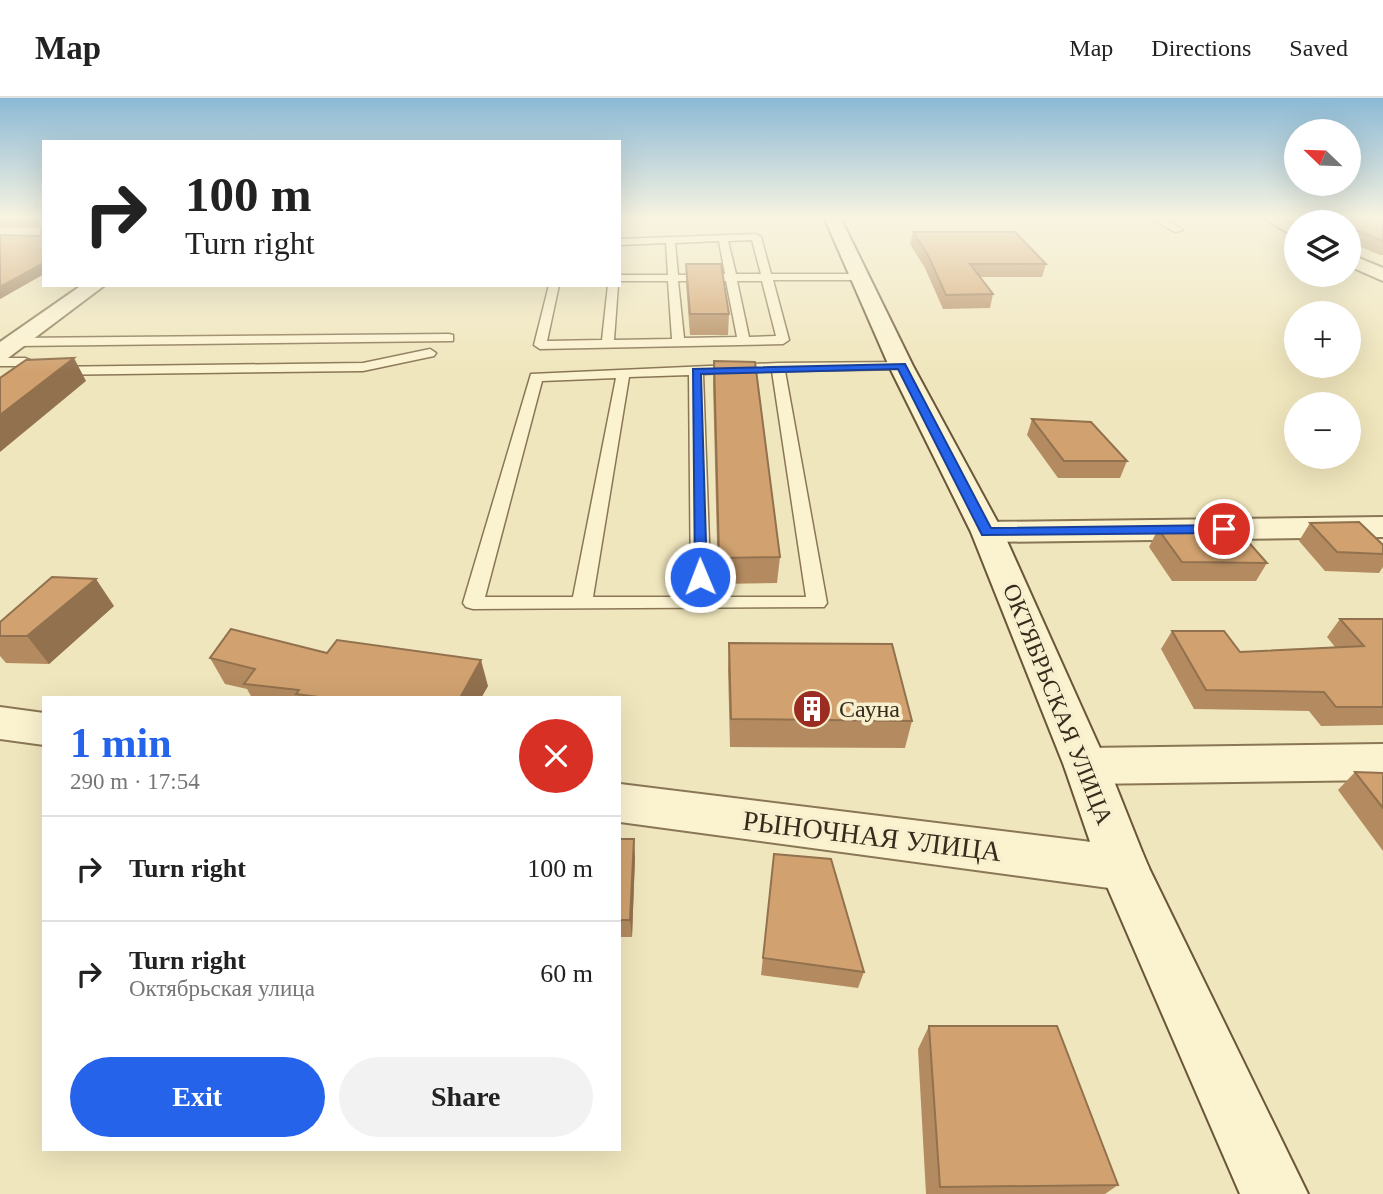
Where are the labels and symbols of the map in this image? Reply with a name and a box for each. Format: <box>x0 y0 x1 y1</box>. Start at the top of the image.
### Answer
north arrow <box>1284 119 1362 196</box>
pin <box>1194 499 1254 559</box>
position arrow <box>663 540 737 614</box>
street label: ОКТЯБРЬСКАЯ УЛИЦА <box>998 580 1118 829</box>
building icon: Сауна <box>791 688 833 730</box>
place label: Сауна <box>839 696 900 722</box>
street label: РЫНОЧНАЯ УЛИЦА <box>741 805 1004 867</box>

